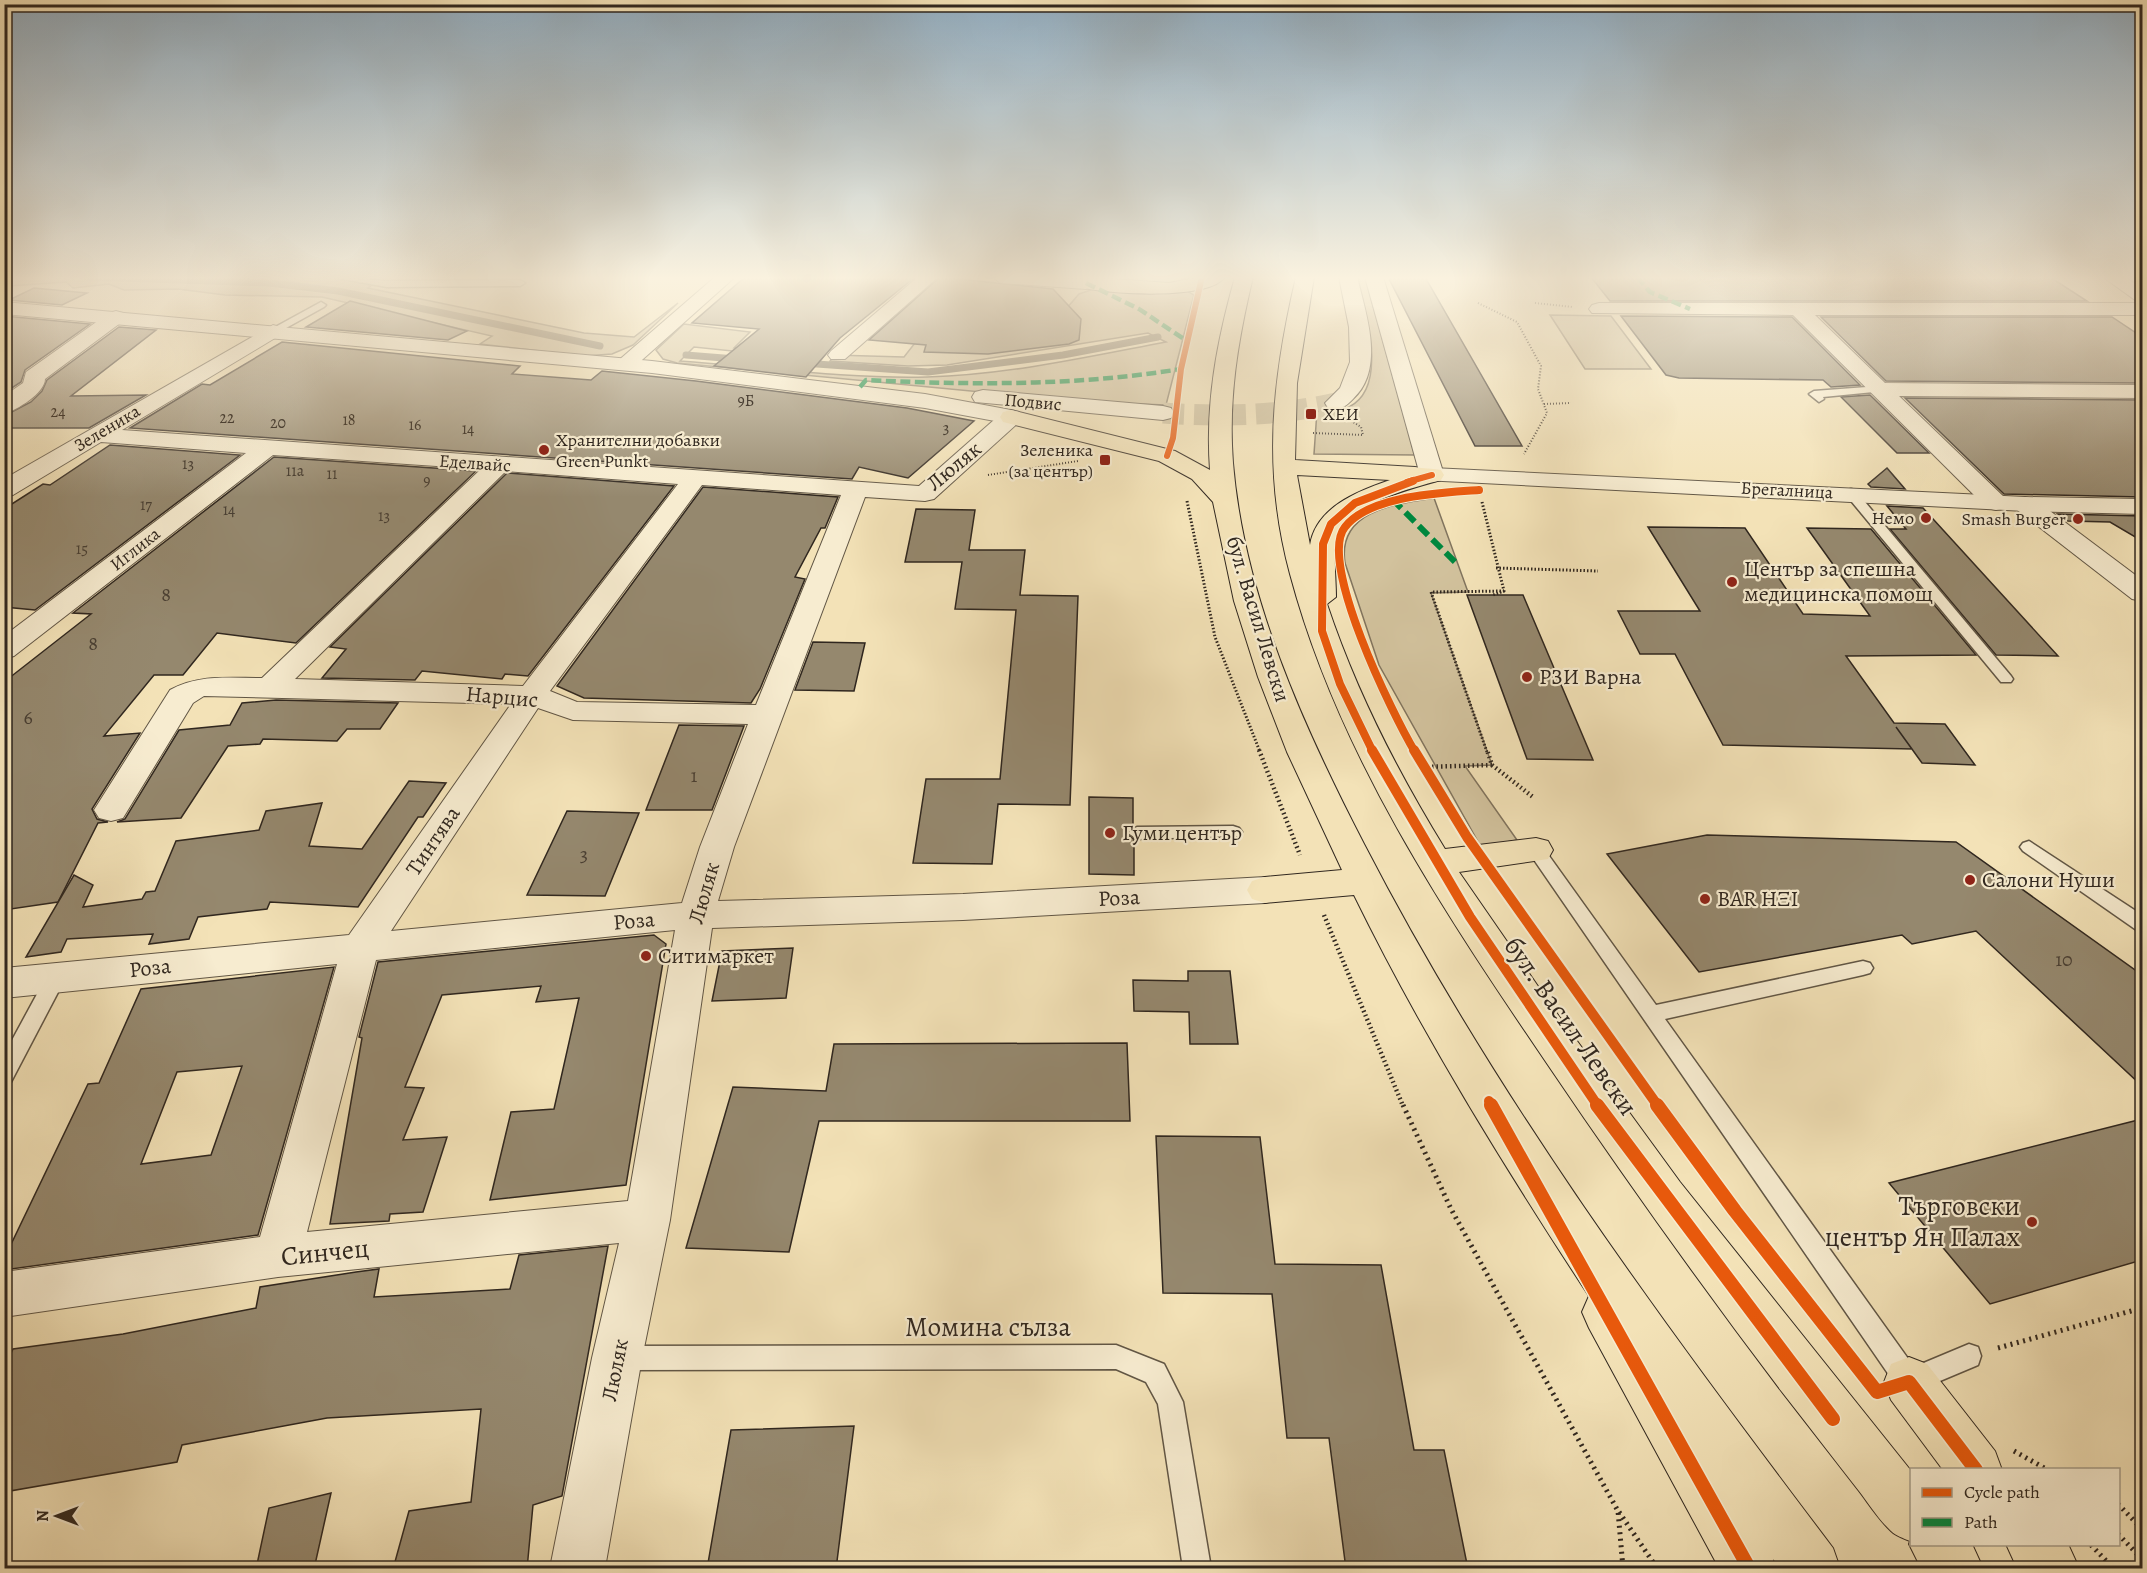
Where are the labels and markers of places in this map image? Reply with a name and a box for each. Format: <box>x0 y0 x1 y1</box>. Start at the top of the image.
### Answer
place label: ХЕИ <box>1323 402 1359 426</box>
marker: ХЕИ <box>1304 407 1318 421</box>
place label: Хранителни добавки Green Punkt <box>556 428 720 473</box>
place label: Зеленика (за център) <box>1009 438 1094 483</box>
marker: Хранителни добавки Green Punkt <box>537 443 551 457</box>
marker: Зеленика (за център) <box>1098 453 1112 467</box>
place label: Немо <box>1871 506 1914 530</box>
place label: Smash Burger <box>1962 507 2066 531</box>
marker: Немо <box>1919 511 1933 525</box>
marker: Smash Burger <box>2071 512 2085 526</box>
place label: Център за спешна медицинска помощ <box>1744 554 1933 609</box>
marker: Център за спешна медицинска помощ <box>1725 575 1739 589</box>
place label: РЗИ Варна <box>1539 662 1642 692</box>
marker: РЗИ Варна <box>1520 670 1534 684</box>
place label: Гуми център <box>1122 818 1242 848</box>
marker: Гуми център <box>1103 826 1117 840</box>
place label: Салони Нуши <box>1982 865 2115 895</box>
marker: Салони Нуши <box>1963 873 1977 887</box>
place label: BAR HΞI <box>1717 884 1798 914</box>
marker: BAR HΞI <box>1698 892 1712 906</box>
place label: Ситимаркет <box>658 941 774 971</box>
marker: Ситимаркет <box>639 949 653 963</box>
place label: Търговски център Ян Палах <box>1825 1188 2020 1255</box>
marker: Търговски център Ян Палах <box>2025 1215 2039 1229</box>

